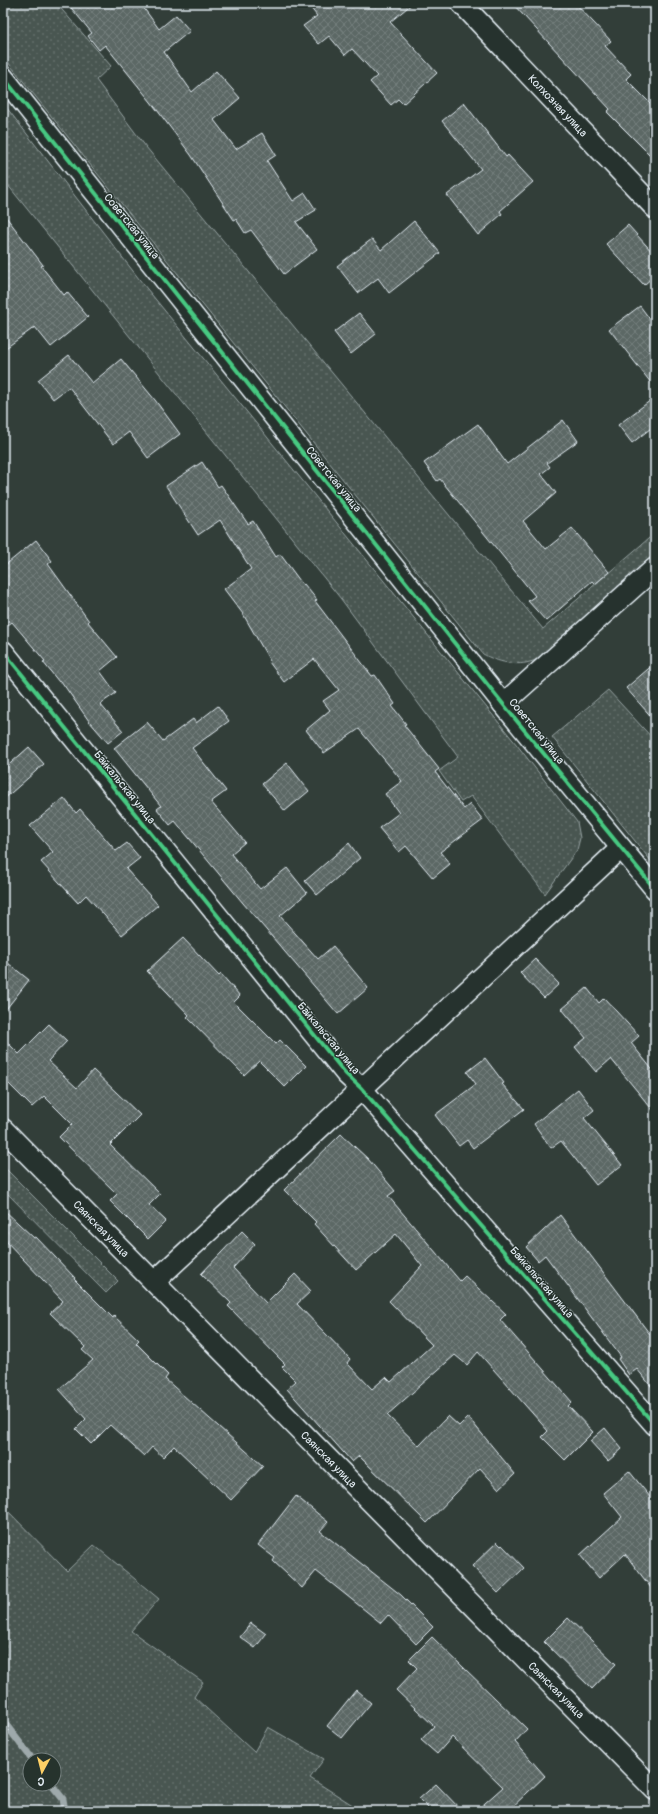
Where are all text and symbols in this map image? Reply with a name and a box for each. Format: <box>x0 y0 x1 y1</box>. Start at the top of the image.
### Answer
street label: Колхозная улица <box>525 72 590 139</box>
street label: Советская улица <box>101 191 162 262</box>
street label: Советская улица <box>303 444 364 515</box>
street label: Советская улица <box>506 696 567 767</box>
street label: Байкальская улица <box>91 748 158 826</box>
street label: Байкальская улица <box>295 1000 363 1077</box>
street label: Саянская улица <box>70 1198 132 1260</box>
street label: Байкальская улица <box>507 1244 576 1321</box>
street label: Саянская улица <box>298 1429 359 1491</box>
street label: Саянская улица <box>525 1659 587 1721</box>
north arrow <box>22 1752 62 1792</box>
text: С <box>36 1775 45 1788</box>

